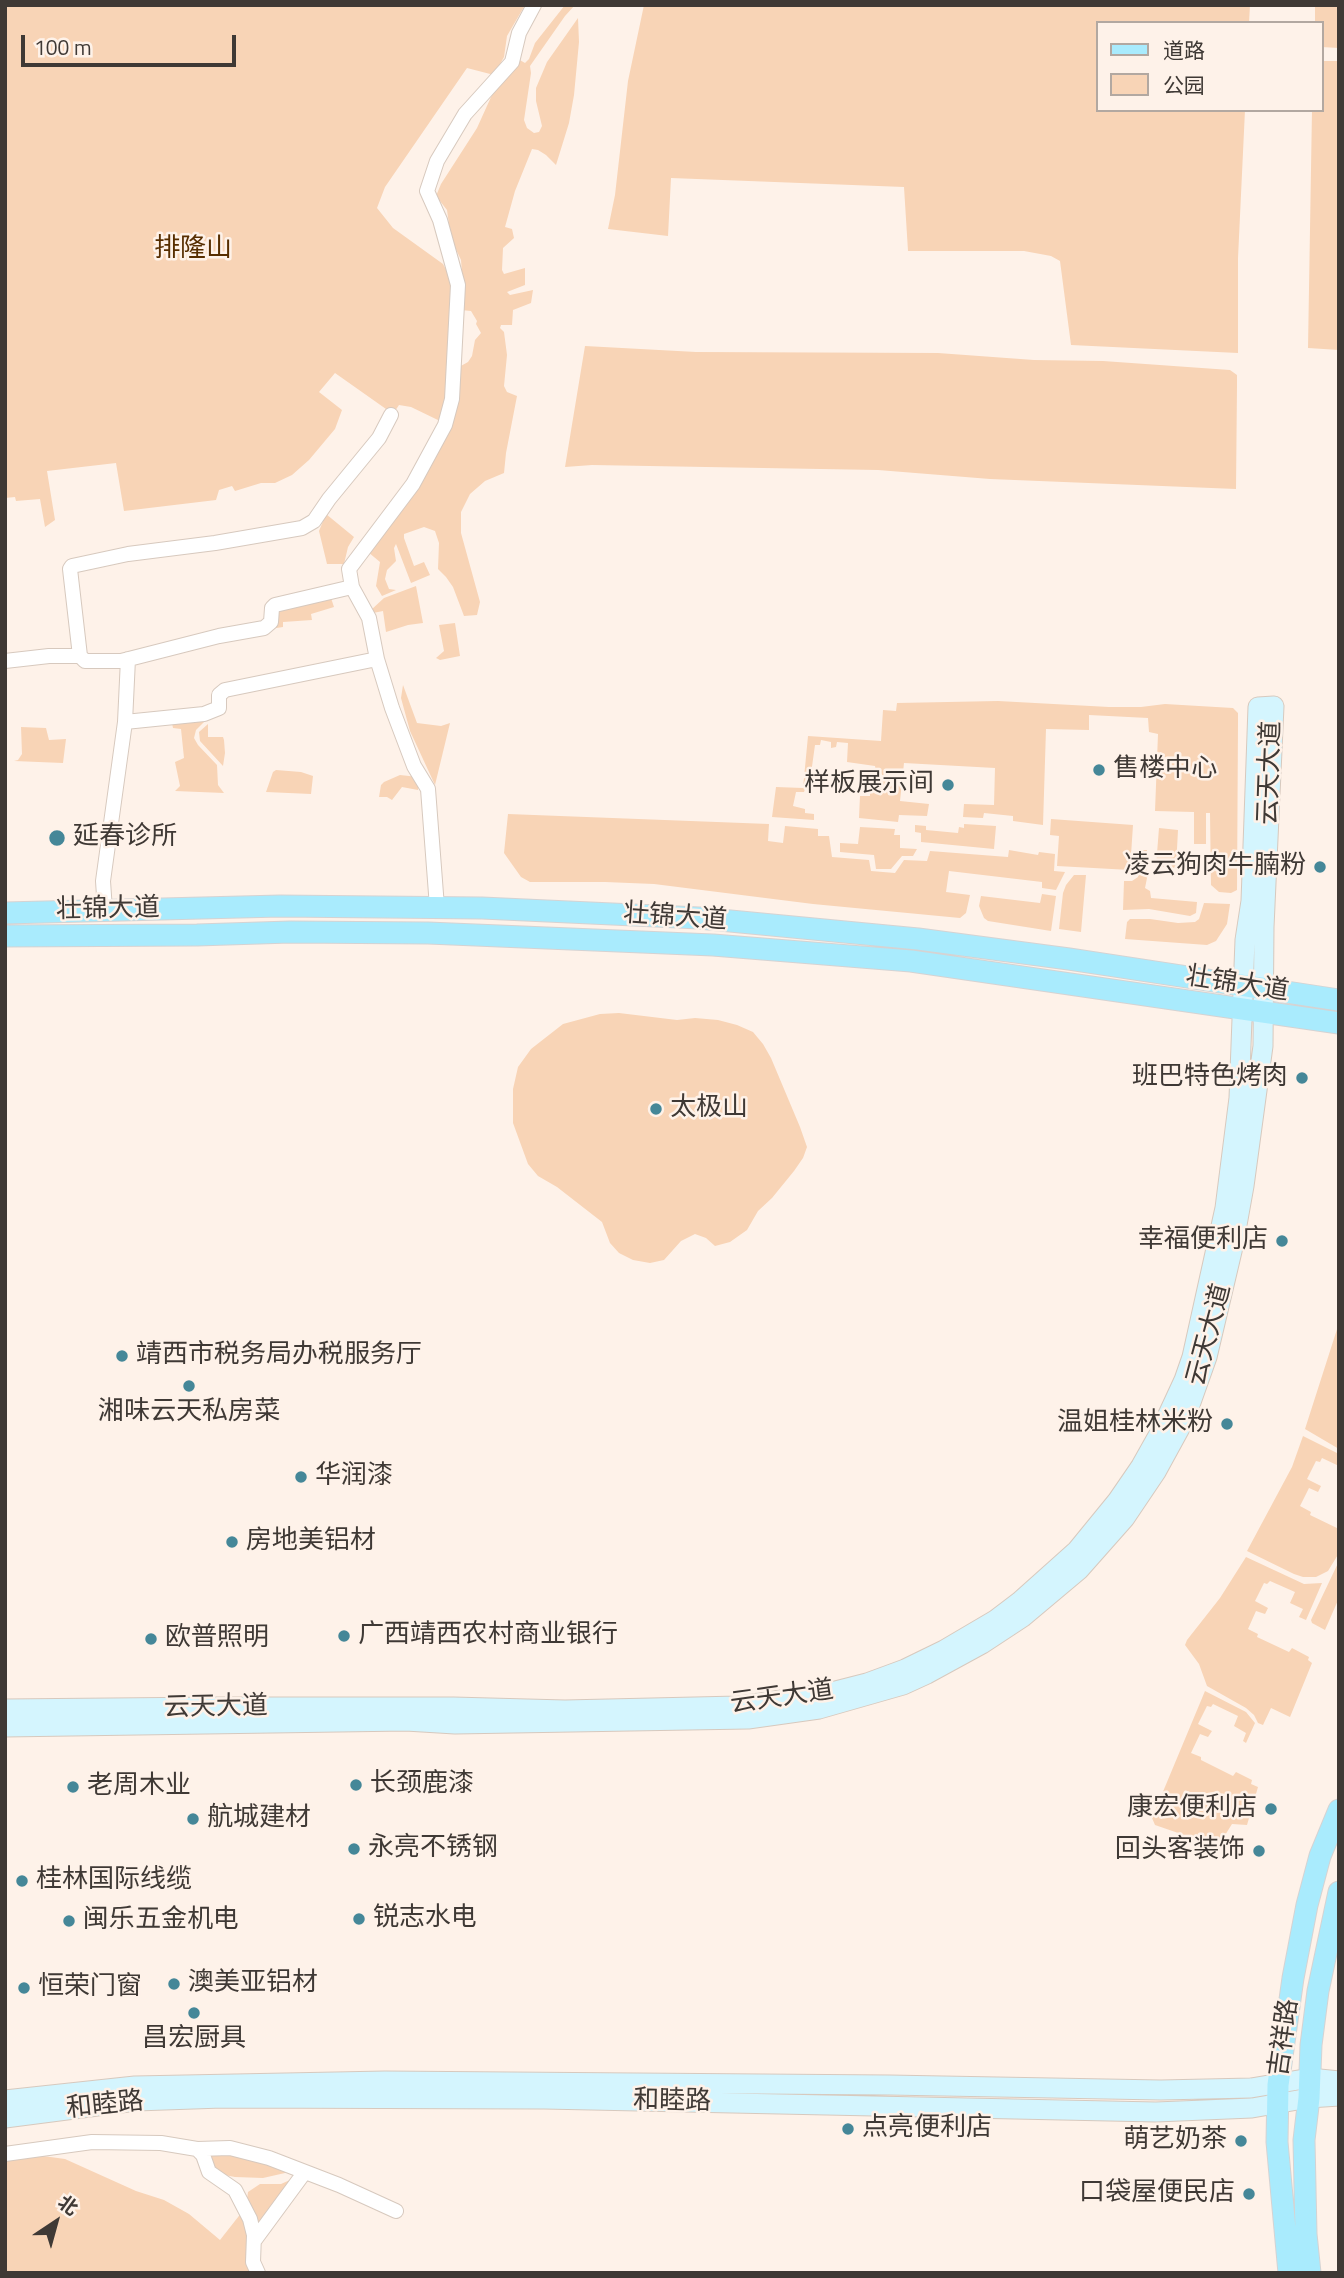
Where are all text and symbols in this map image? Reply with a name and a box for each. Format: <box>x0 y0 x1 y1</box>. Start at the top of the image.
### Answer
scale bar <box>24 21 240 65</box>
legend <box>1096 21 1323 112</box>
text: 100 m <box>34 31 91 63</box>
text: 道路 <box>1163 34 1205 66</box>
text: 公园 <box>1163 69 1205 101</box>
park label: 排隆山 <box>154 234 232 266</box>
street label: 云天大道 <box>1254 720 1288 826</box>
place label: 售楼中心 <box>1113 754 1217 786</box>
marker: 售楼中心 <box>1091 762 1107 778</box>
place label: 样板展示间 <box>804 769 934 801</box>
marker: 样板展示间 <box>940 777 956 793</box>
place label: 延春诊所 <box>73 822 177 854</box>
marker: 延春诊所 <box>47 828 67 848</box>
place label: 凌云狗肉牛腩粉 <box>1124 851 1306 883</box>
marker: 凌云狗肉牛腩粉 <box>1312 859 1328 875</box>
street label: 壮锦大道 <box>56 893 160 927</box>
street label: 壮锦大道 <box>622 899 728 937</box>
street label: 壮锦大道 <box>1183 961 1291 1009</box>
place label: 班巴特色烤肉 <box>1132 1062 1288 1094</box>
marker: 班巴特色烤肉 <box>1294 1070 1310 1086</box>
place label: 太极山 <box>670 1093 748 1125</box>
marker: 太极山 <box>648 1101 664 1117</box>
place label: 幸福便利店 <box>1138 1225 1268 1257</box>
marker: 幸福便利店 <box>1274 1233 1290 1249</box>
street label: 云天大道 <box>1181 1281 1239 1389</box>
place label: 靖西市税务局办税服务厅 <box>136 1340 422 1372</box>
marker: 靖西市税务局办税服务厅 <box>114 1348 130 1364</box>
marker: 湘味云天私房菜 <box>181 1378 197 1394</box>
place label: 湘味云天私房菜 <box>98 1397 280 1429</box>
place label: 温姐桂林米粉 <box>1057 1408 1213 1440</box>
marker: 温姐桂林米粉 <box>1219 1416 1235 1432</box>
place label: 华润漆 <box>315 1461 393 1493</box>
marker: 华润漆 <box>293 1469 309 1485</box>
place label: 房地美铝材 <box>246 1526 376 1558</box>
marker: 房地美铝材 <box>224 1534 240 1550</box>
place label: 广西靖西农村商业银行 <box>358 1620 618 1652</box>
place label: 欧普照明 <box>165 1623 269 1655</box>
marker: 广西靖西农村商业银行 <box>336 1628 352 1644</box>
marker: 欧普照明 <box>143 1631 159 1647</box>
street label: 云天大道 <box>728 1675 836 1721</box>
street label: 云天大道 <box>164 1691 268 1725</box>
place label: 长颈鹿漆 <box>370 1769 474 1801</box>
place label: 老周木业 <box>87 1771 191 1803</box>
marker: 长颈鹿漆 <box>348 1777 364 1793</box>
marker: 老周木业 <box>65 1779 81 1795</box>
place label: 康宏便利店 <box>1127 1793 1257 1825</box>
marker: 康宏便利店 <box>1263 1801 1279 1817</box>
place label: 航城建材 <box>207 1803 311 1835</box>
marker: 航城建材 <box>185 1811 201 1827</box>
place label: 永亮不锈钢 <box>368 1833 498 1865</box>
place label: 回头客装饰 <box>1115 1835 1245 1867</box>
marker: 永亮不锈钢 <box>346 1841 362 1857</box>
marker: 回头客装饰 <box>1251 1843 1267 1859</box>
place label: 桂林国际线缆 <box>36 1865 192 1897</box>
marker: 桂林国际线缆 <box>14 1873 30 1889</box>
place label: 锐志水电 <box>373 1903 477 1935</box>
place label: 闽乐五金机电 <box>83 1905 239 1937</box>
marker: 锐志水电 <box>351 1911 367 1927</box>
marker: 闽乐五金机电 <box>61 1913 77 1929</box>
place label: 澳美亚铝材 <box>188 1968 318 2000</box>
place label: 恒荣门窗 <box>38 1972 142 2004</box>
marker: 澳美亚铝材 <box>166 1976 182 1992</box>
marker: 恒荣门窗 <box>16 1980 32 1996</box>
street label: 吉祥路 <box>1264 1997 1306 2079</box>
marker: 昌宏厨具 <box>186 2005 202 2021</box>
place label: 昌宏厨具 <box>142 2024 246 2056</box>
street label: 和睦路 <box>65 2086 145 2126</box>
street label: 和睦路 <box>633 2086 711 2118</box>
place label: 点亮便利店 <box>862 2113 992 2145</box>
marker: 点亮便利店 <box>840 2121 856 2137</box>
place label: 萌艺奶茶 <box>1123 2125 1227 2157</box>
marker: 萌艺奶茶 <box>1233 2133 1249 2149</box>
place label: 口袋屋便民店 <box>1079 2178 1235 2210</box>
marker: 口袋屋便民店 <box>1241 2186 1257 2202</box>
north arrow <box>21 2187 91 2257</box>
text: 北 <box>52 2187 85 2222</box>

